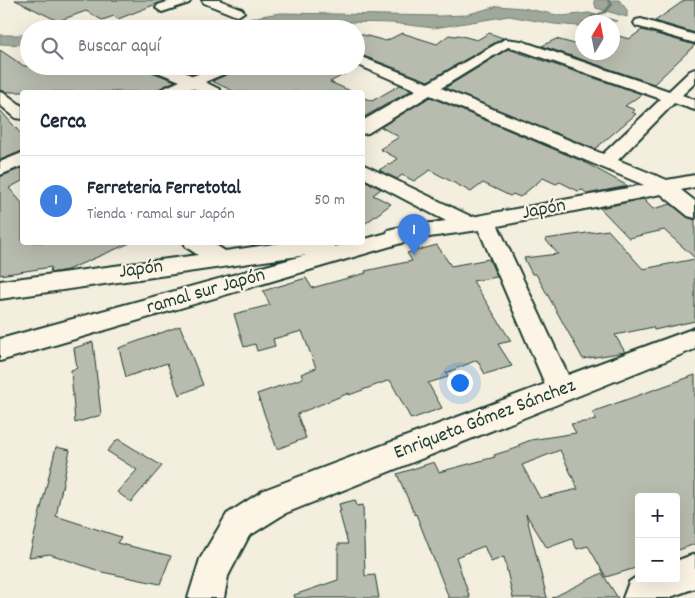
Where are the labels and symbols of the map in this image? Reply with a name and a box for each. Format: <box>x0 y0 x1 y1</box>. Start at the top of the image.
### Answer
north arrow <box>575 15 620 60</box>
street label: Japón <box>520 192 568 228</box>
pin: 1 <box>398 214 430 255</box>
street label: Japón <box>117 253 165 287</box>
street label: ramal sur Japón <box>143 262 269 322</box>
your location <box>447 370 473 396</box>
street label: Enriqueta Gómez Sánchez <box>390 372 580 468</box>

